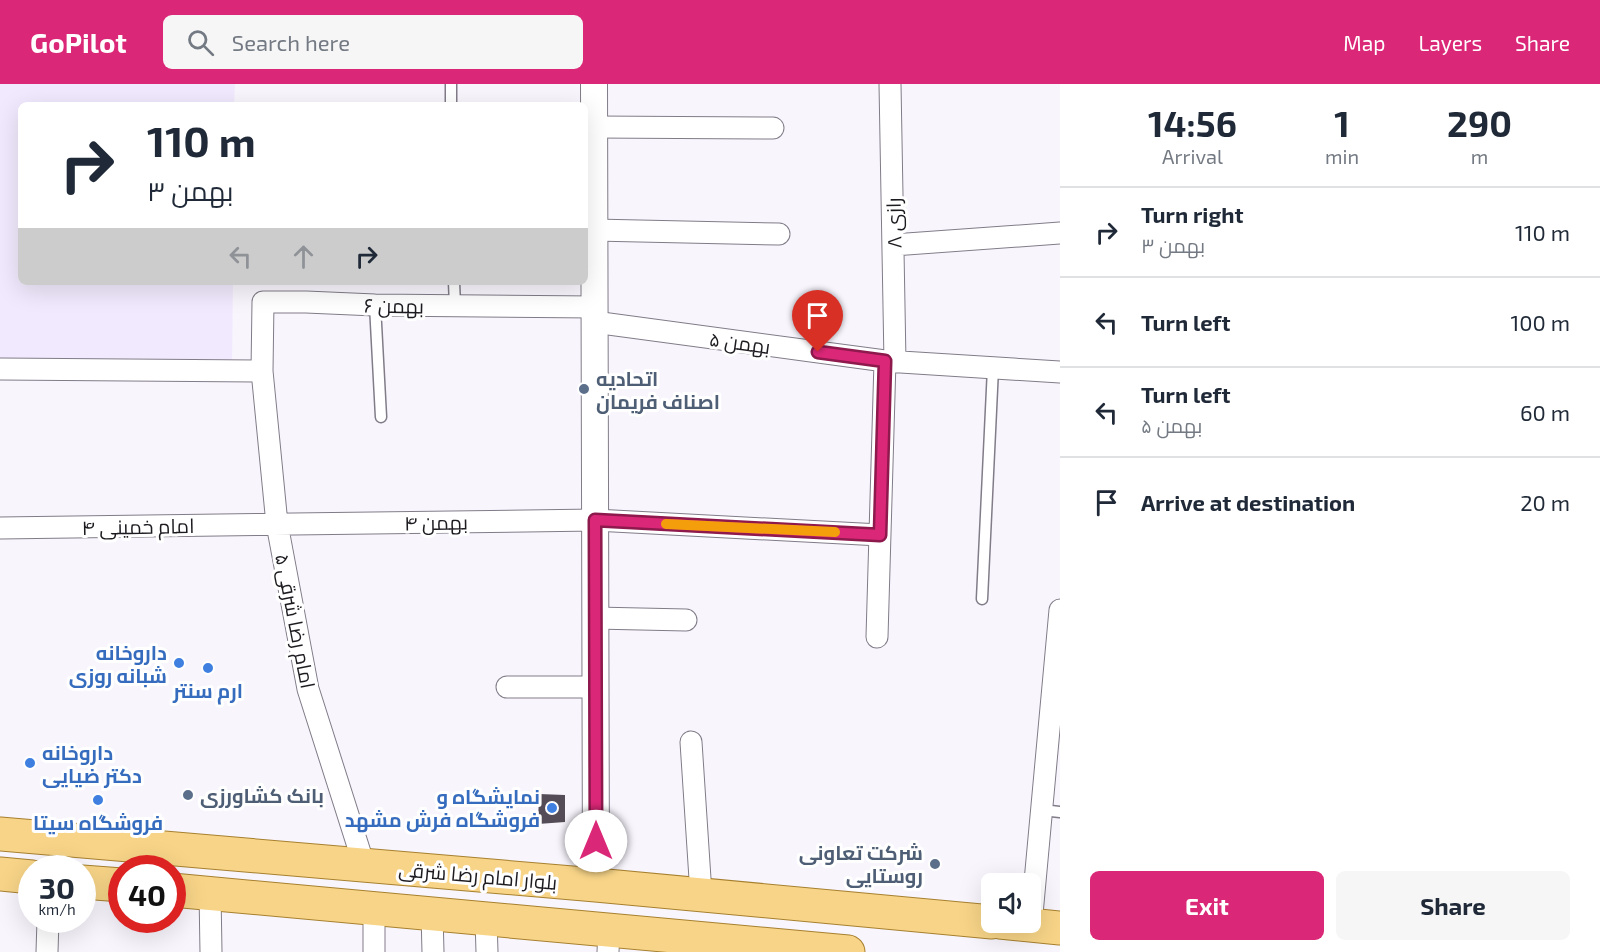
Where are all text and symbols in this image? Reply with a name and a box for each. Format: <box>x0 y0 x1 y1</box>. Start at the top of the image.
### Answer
search box <box>163 15 583 69</box>
text: GoPilot <box>30 25 127 59</box>
icon: search <box>184 26 217 59</box>
text: Search here <box>232 29 350 55</box>
text: Map <box>1343 30 1385 55</box>
text: Layers <box>1418 30 1482 55</box>
text: Share <box>1515 30 1570 55</box>
text: 14:56 <box>1148 101 1237 144</box>
text: 1 <box>1334 101 1350 144</box>
text: 290 <box>1447 101 1512 144</box>
text: 110 m <box>147 115 256 165</box>
icon: right <box>48 126 126 204</box>
text: Arrival <box>1162 144 1223 168</box>
text: min <box>1325 144 1359 168</box>
text: m <box>1471 144 1488 168</box>
text: بهمن ۳ <box>147 174 233 206</box>
street label: رازی ۸ <box>881 197 907 249</box>
text: Turn right <box>1141 201 1243 227</box>
icon: right <box>1090 216 1123 249</box>
text: 110 m <box>1515 219 1570 245</box>
text: بهمن ۳ <box>1141 233 1205 257</box>
icon: left <box>224 240 257 273</box>
icon: ahead <box>287 240 320 273</box>
icon: right <box>350 240 383 273</box>
pin <box>792 290 843 352</box>
street label: بهمن ۶ <box>364 292 424 320</box>
icon: arrive <box>801 299 834 332</box>
icon: left <box>1090 306 1123 339</box>
text: Turn left <box>1141 309 1230 335</box>
text: 100 m <box>1511 309 1570 335</box>
street label: بهمن ۵ <box>708 326 772 360</box>
place label: اتحادیه اصناف فریمان <box>596 366 720 414</box>
text: Turn left <box>1141 381 1230 407</box>
marker: اتحادیه اصناف فریمان <box>577 382 591 396</box>
icon: left <box>1090 396 1123 429</box>
text: 60 m <box>1520 399 1570 425</box>
text: بهمن ۵ <box>1141 413 1202 437</box>
icon: arrive <box>1090 486 1123 519</box>
text: Arrive at destination <box>1141 489 1355 515</box>
text: 20 m <box>1520 489 1570 515</box>
street label: بهمن ۴ <box>404 509 468 537</box>
street label: امام خمینی ۴ <box>81 513 195 542</box>
street label: امام رضا شرقی ۵ <box>268 552 321 691</box>
place label: داروخانه شبانه روزی <box>69 640 167 688</box>
marker: داروخانه شبانه روزی <box>172 656 186 670</box>
marker: ارم سنتر <box>201 661 215 675</box>
place label: ارم سنتر <box>172 678 243 705</box>
place label: داروخانه دکتر ضیایی <box>42 740 142 788</box>
marker: داروخانه دکتر ضیایی <box>23 756 37 770</box>
place label: بانک کشاورزی <box>200 783 324 808</box>
place label: نمایشگاه و فروشگاه فرش مشهد <box>345 784 540 833</box>
marker: بانک کشاورزی <box>181 788 195 802</box>
marker: فروشگاه سیتا <box>91 793 105 807</box>
marker: نمایشگاه و فروشگاه فرش مشهد <box>545 801 559 815</box>
position arrow <box>564 809 628 873</box>
place label: فروشگاه سیتا <box>33 810 163 835</box>
place label: شرکت تعاونی روستایی <box>799 840 923 888</box>
speed limit sign: 40 <box>108 855 186 933</box>
street label: بلوار امام رضا شرقی <box>397 856 558 897</box>
marker: شرکت تعاونی روستایی <box>928 857 942 871</box>
text: 30 <box>39 869 75 905</box>
button: Exit <box>1090 871 1324 940</box>
button: Share <box>1336 871 1570 940</box>
map controls <box>981 873 1041 933</box>
button: sound <box>981 873 1041 933</box>
text: km/h <box>38 900 76 918</box>

